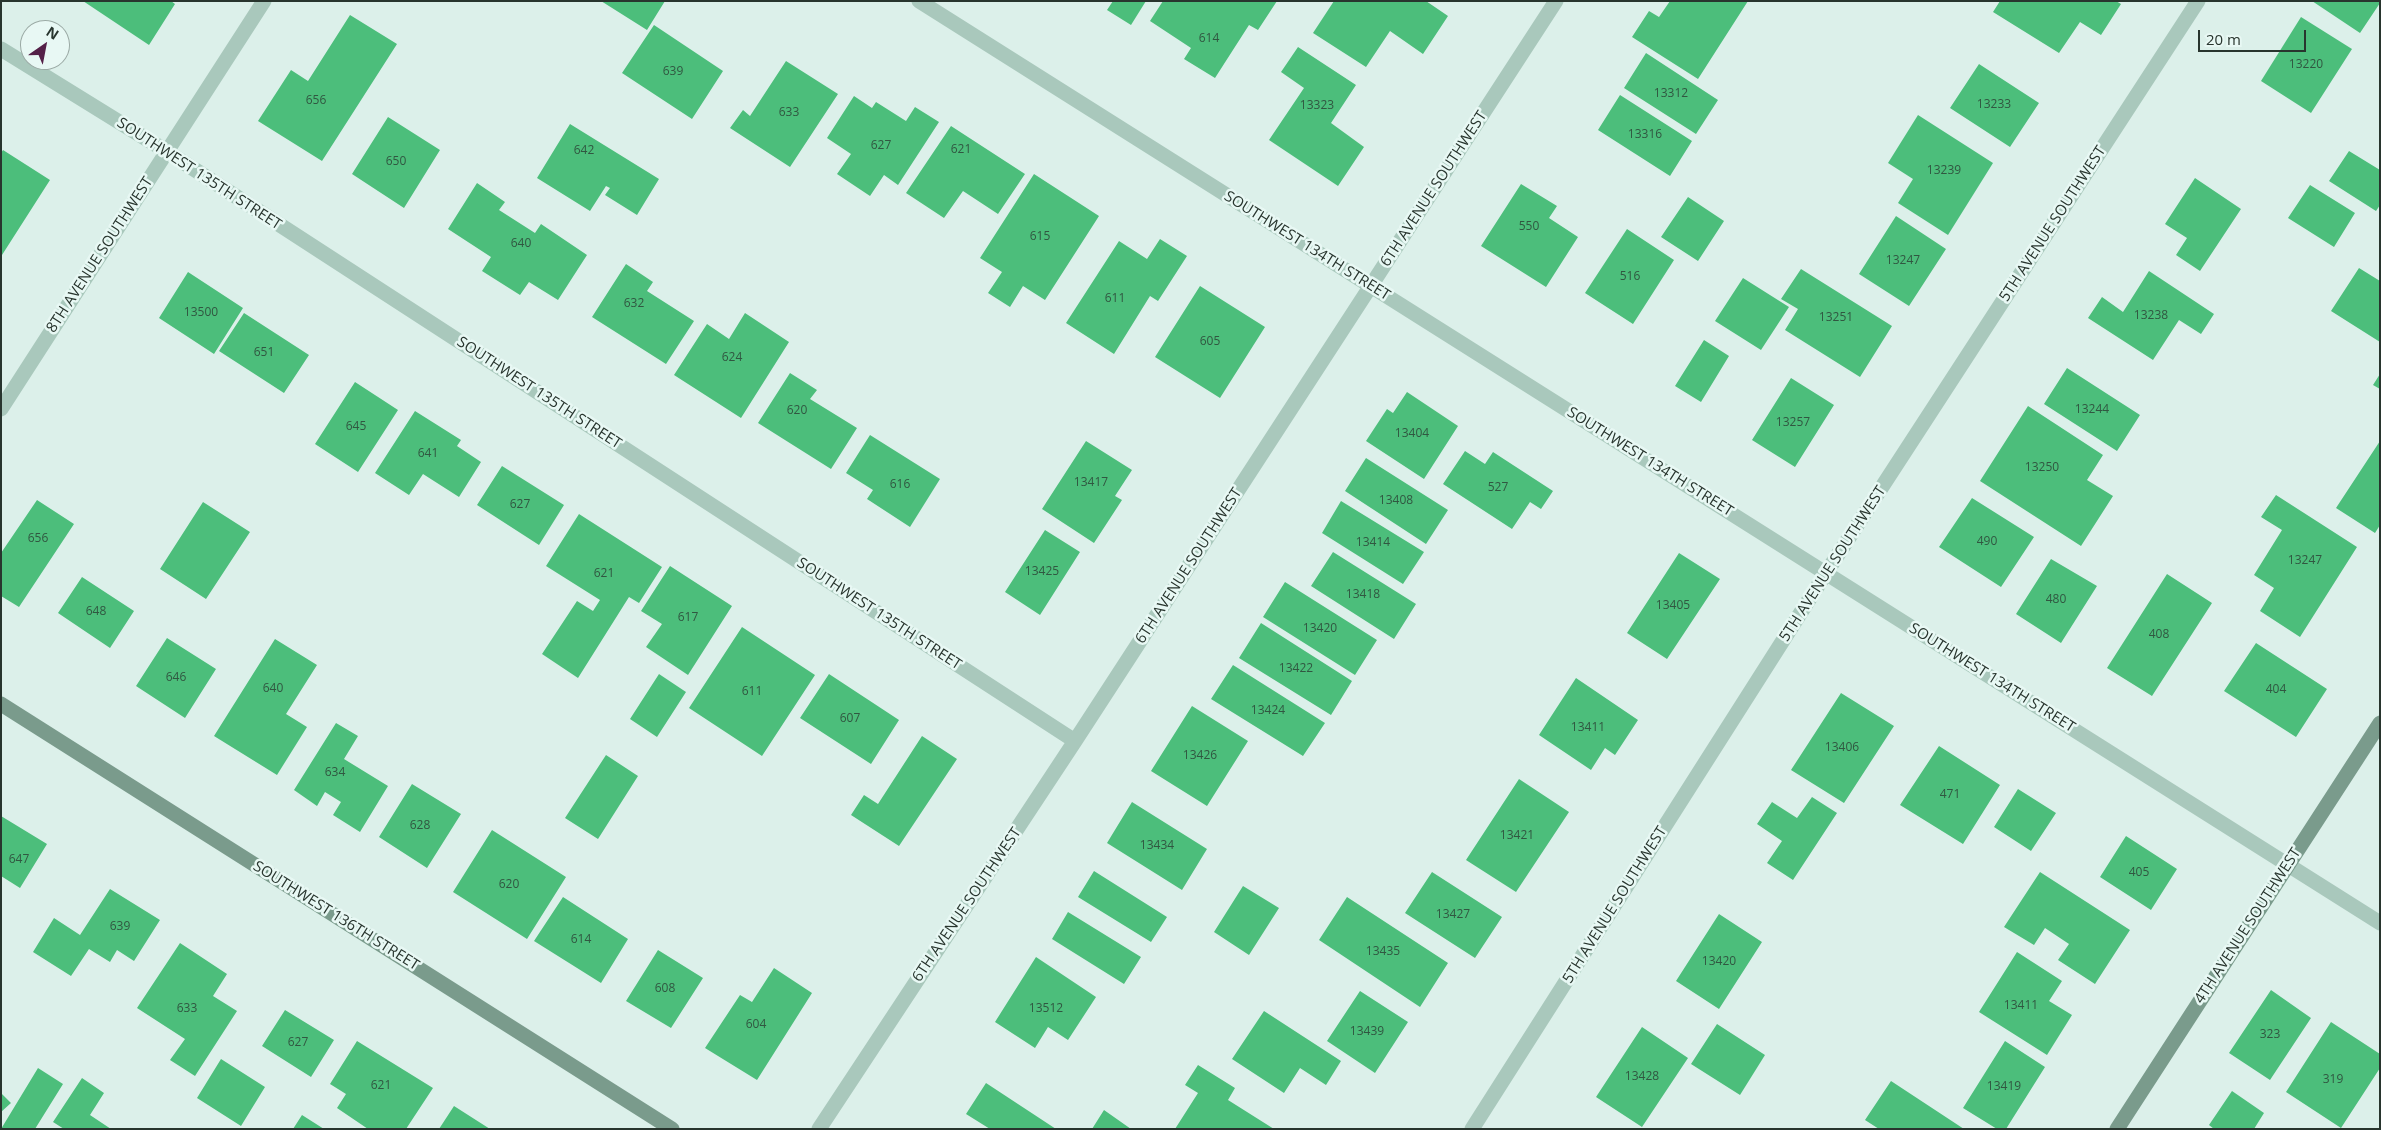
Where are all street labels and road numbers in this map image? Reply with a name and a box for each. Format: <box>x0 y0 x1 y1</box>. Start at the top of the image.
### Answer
street label: 6TH AVENUE SOUTHWEST <box>1377 108 1491 270</box>
street label: SOUTHWEST 135TH STREET <box>113 114 285 234</box>
street label: 5TH AVENUE SOUTHWEST <box>1996 143 2110 305</box>
street label: 8TH AVENUE SOUTHWEST <box>43 174 157 336</box>
street label: SOUTHWEST 134TH STREET <box>1221 187 1393 305</box>
street label: SOUTHWEST 135TH STREET <box>453 333 625 453</box>
street label: SOUTHWEST 134TH STREET <box>1564 403 1736 521</box>
street label: 5TH AVENUE SOUTHWEST <box>1776 483 1890 645</box>
street label: 6TH AVENUE SOUTHWEST <box>1132 485 1246 647</box>
street label: SOUTHWEST 135TH STREET <box>793 554 965 674</box>
street label: SOUTHWEST 134TH STREET <box>1906 619 2078 737</box>
street label: 5TH AVENUE SOUTHWEST <box>1559 823 1671 987</box>
street label: 6TH AVENUE SOUTHWEST <box>909 825 1025 985</box>
street label: 4TH AVENUE SOUTHWEST <box>2191 845 2305 1007</box>
street label: SOUTHWEST 136TH STREET <box>250 857 422 975</box>

